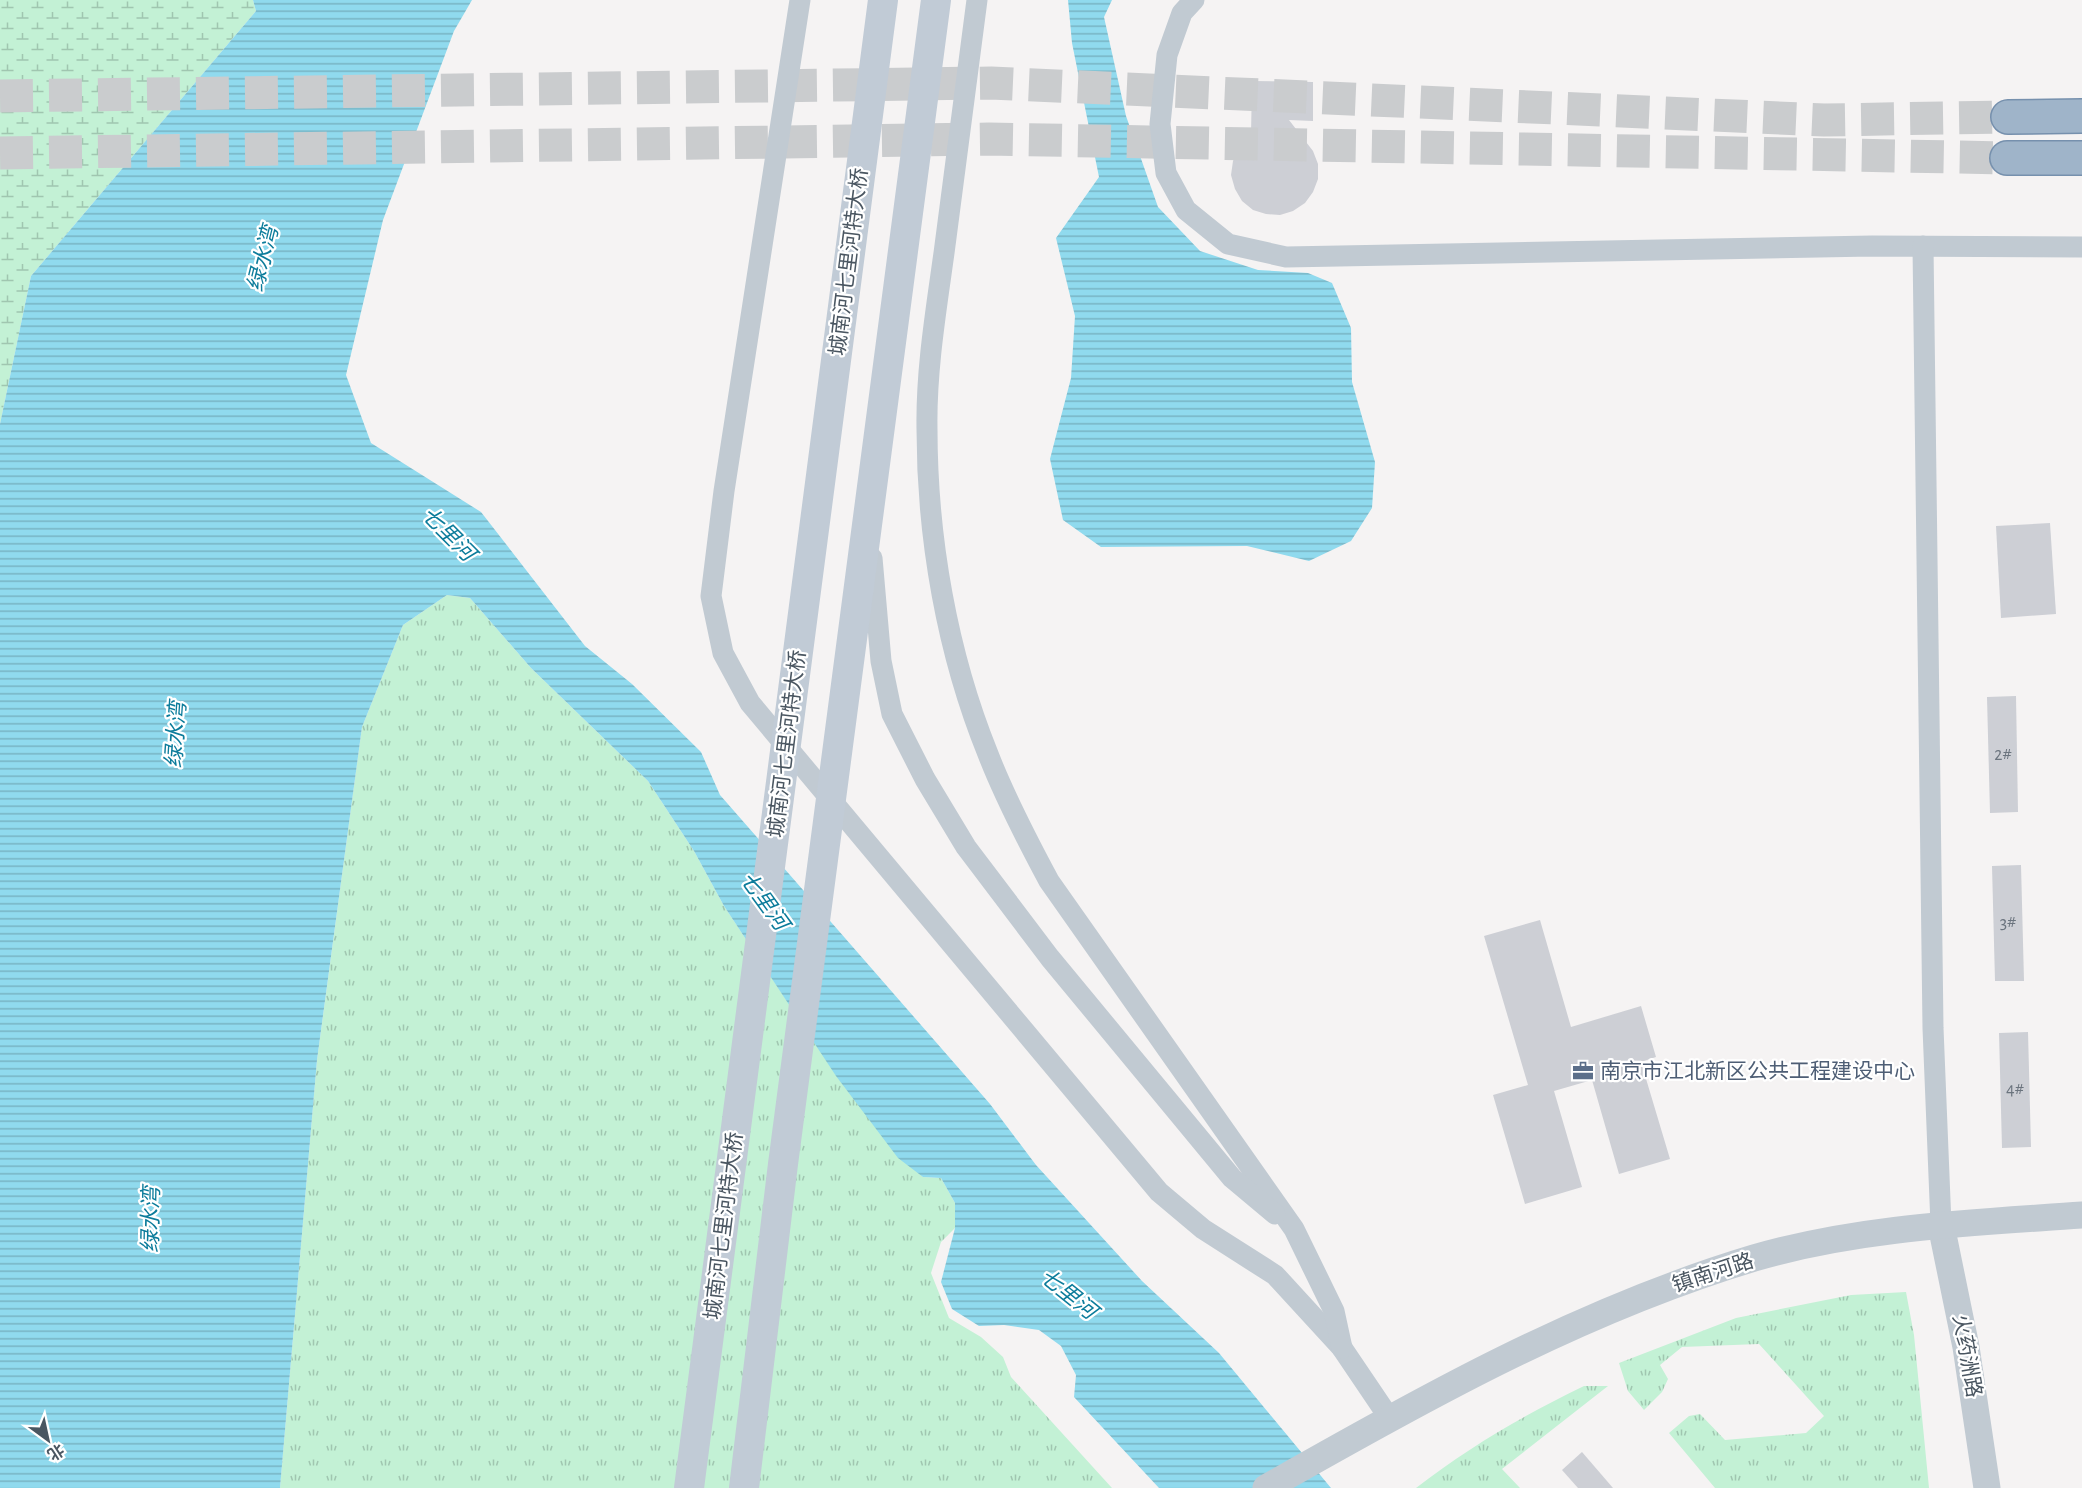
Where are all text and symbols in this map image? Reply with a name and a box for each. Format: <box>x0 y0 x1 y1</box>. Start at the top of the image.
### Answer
street label: 城南河七里河特大桥 <box>826 167 871 357</box>
water label: 绿水湾 <box>243 220 283 294</box>
water label: 七里河 <box>417 502 483 568</box>
street label: 城南河七里河特大桥 <box>764 649 809 839</box>
water label: 绿水湾 <box>162 697 190 769</box>
house number: 2# <box>1994 746 2012 764</box>
water label: 七里河 <box>736 867 795 937</box>
house number: 3# <box>2000 914 2016 932</box>
office icon: 南京市江北新区公共工程建设中心 <box>1571 1059 1595 1083</box>
place label: 南京市江北新区公共工程建设中心 <box>1600 1060 1915 1082</box>
house number: 4# <box>2006 1081 2024 1099</box>
street label: 城南河七里河特大桥 <box>701 1131 746 1321</box>
water label: 绿水湾 <box>138 1183 163 1253</box>
street label: 镇南河路 <box>1670 1249 1756 1296</box>
water label: 七里河 <box>1035 1264 1104 1326</box>
street label: 火药洲路 <box>1949 1313 1986 1399</box>
north arrow <box>18 1410 78 1470</box>
text: 北 <box>45 1441 67 1464</box>

